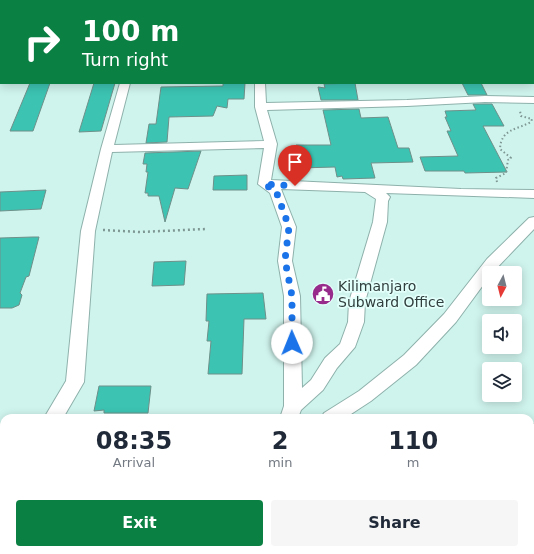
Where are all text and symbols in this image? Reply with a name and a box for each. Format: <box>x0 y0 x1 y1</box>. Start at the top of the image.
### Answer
text: 100 m <box>82 15 179 48</box>
icon: right <box>16 16 68 68</box>
text: Turn right <box>82 49 168 70</box>
pin <box>278 145 312 186</box>
icon: arrive <box>284 151 306 173</box>
north arrow <box>482 266 522 306</box>
map controls <box>482 266 522 402</box>
place label: Kilimanjaro Subward Office <box>338 278 444 310</box>
public building icon: Kilimanjaro Subward Office <box>310 281 336 307</box>
button: sound <box>482 314 522 354</box>
position arrow <box>271 322 313 364</box>
button: layers <box>482 362 522 402</box>
text: 08:35 <box>96 427 172 455</box>
text: 2 <box>272 427 288 455</box>
text: 110 <box>388 427 438 455</box>
text: Arrival <box>113 455 155 470</box>
text: min <box>268 455 292 470</box>
text: m <box>407 455 420 470</box>
button: Exit <box>16 500 263 546</box>
button: Share <box>271 500 518 546</box>

